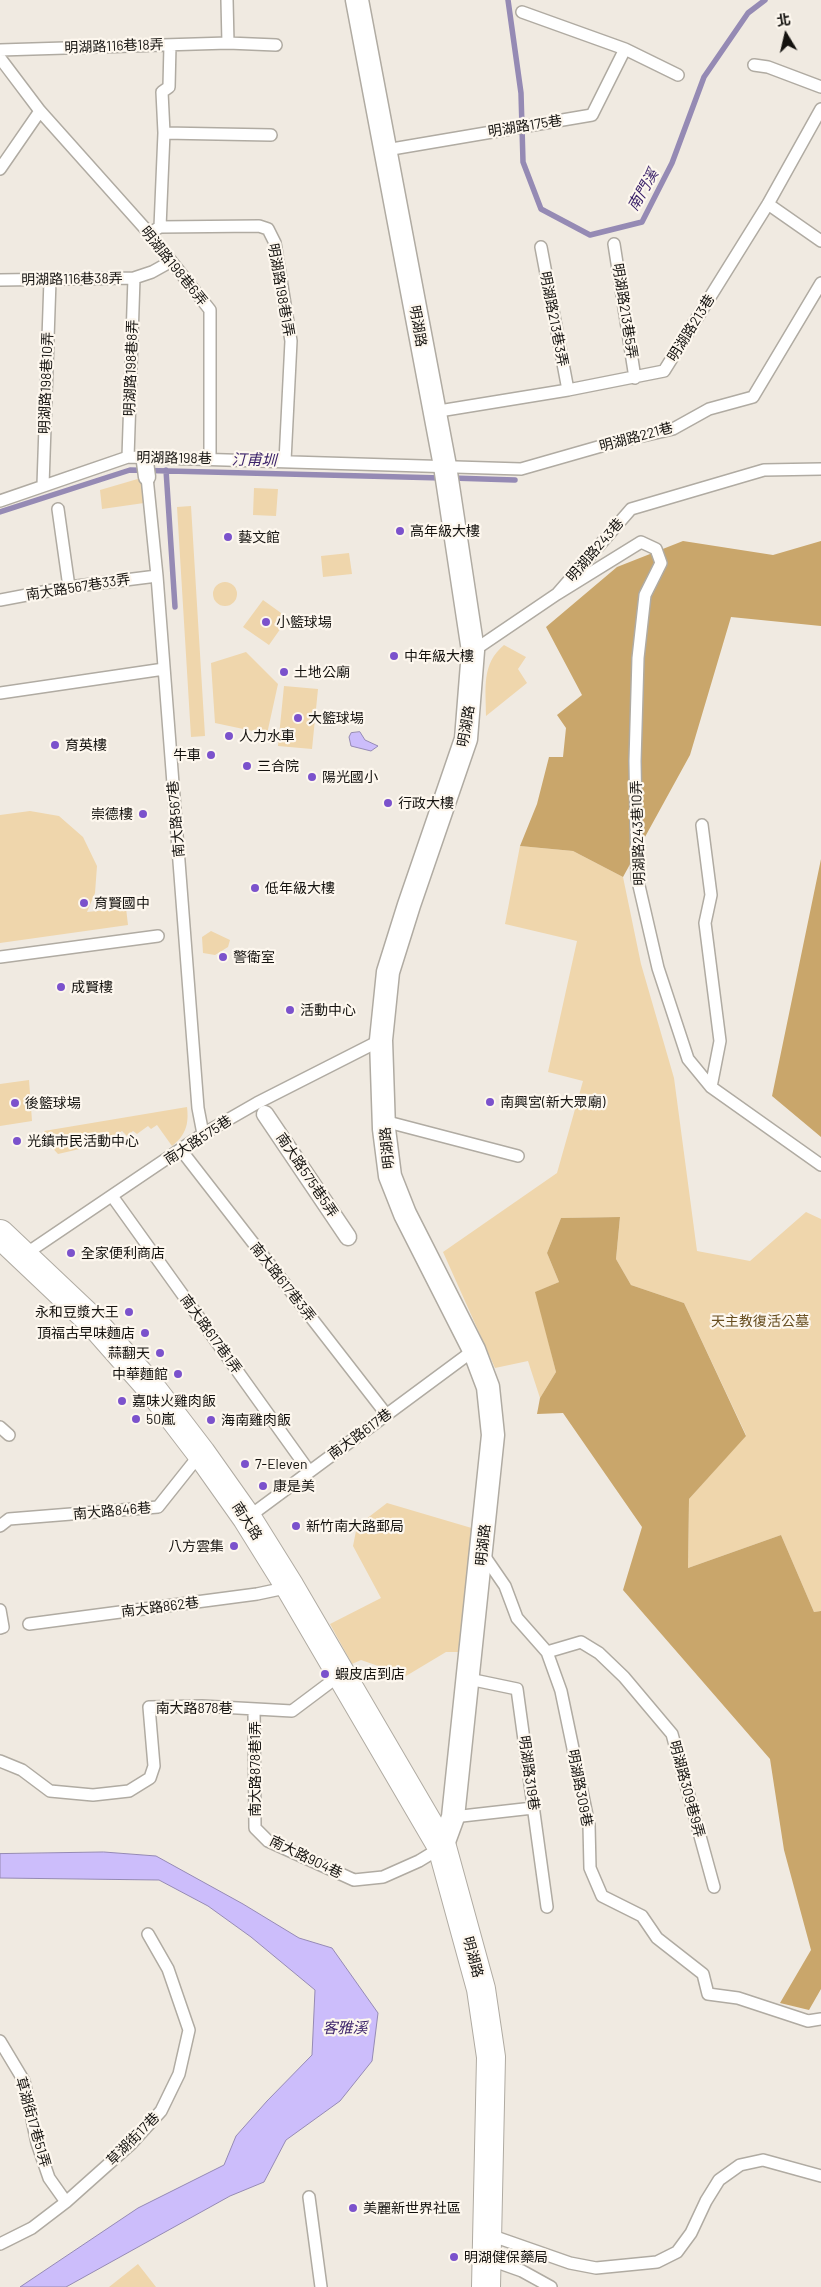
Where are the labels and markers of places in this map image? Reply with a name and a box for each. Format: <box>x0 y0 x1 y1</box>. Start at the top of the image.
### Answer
place label: 高年級大樓 <box>410 523 480 539</box>
marker: 高年級大樓 <box>394 525 406 537</box>
place label: 藝文館 <box>238 529 280 545</box>
marker: 藝文館 <box>222 531 234 543</box>
place label: 小籃球場 <box>276 614 332 630</box>
marker: 小籃球場 <box>260 616 272 628</box>
place label: 中年級大樓 <box>404 648 474 664</box>
marker: 中年級大樓 <box>388 650 400 662</box>
place label: 土地公廟 <box>294 664 350 680</box>
marker: 土地公廟 <box>278 666 290 678</box>
place label: 大籃球場 <box>308 710 364 726</box>
marker: 大籃球場 <box>292 712 304 724</box>
place label: 人力水車 <box>239 728 295 744</box>
marker: 人力水車 <box>223 730 235 742</box>
place label: 育英樓 <box>65 737 107 753</box>
marker: 育英樓 <box>49 739 61 751</box>
place label: 牛車 <box>173 747 201 763</box>
marker: 牛車 <box>205 749 217 761</box>
place label: 三合院 <box>257 758 299 774</box>
marker: 三合院 <box>241 760 253 772</box>
place label: 陽光國小 <box>322 769 378 785</box>
marker: 陽光國小 <box>306 771 318 783</box>
place label: 行政大樓 <box>398 795 454 811</box>
marker: 行政大樓 <box>382 797 394 809</box>
place label: 崇德樓 <box>91 806 133 822</box>
marker: 崇德樓 <box>137 808 149 820</box>
place label: 低年級大樓 <box>265 880 335 896</box>
marker: 低年級大樓 <box>249 882 261 894</box>
place label: 育賢國中 <box>94 895 150 911</box>
marker: 育賢國中 <box>78 897 90 909</box>
place label: 警衛室 <box>233 949 275 965</box>
marker: 警衛室 <box>217 951 229 963</box>
place label: 成賢樓 <box>71 979 113 995</box>
marker: 成賢樓 <box>55 981 67 993</box>
place label: 活動中心 <box>300 1002 356 1018</box>
marker: 活動中心 <box>284 1004 296 1016</box>
place label: 南興宮(新大眾廟) <box>500 1094 605 1110</box>
place label: 後籃球場 <box>25 1095 81 1111</box>
marker: 南興宮(新大眾廟) <box>484 1096 496 1108</box>
marker: 後籃球場 <box>9 1097 21 1109</box>
place label: 光鎮市民活動中心 <box>27 1133 139 1149</box>
marker: 光鎮市民活動中心 <box>11 1135 23 1147</box>
place label: 全家便利商店 <box>81 1245 165 1261</box>
marker: 全家便利商店 <box>65 1247 77 1259</box>
place label: 永和豆漿大王 <box>35 1304 119 1320</box>
marker: 永和豆漿大王 <box>123 1306 135 1318</box>
place label: 頂福古早味麵店 <box>37 1325 135 1341</box>
marker: 頂福古早味麵店 <box>139 1327 151 1339</box>
place label: 蒜翻天 <box>108 1345 150 1361</box>
marker: 蒜翻天 <box>154 1347 166 1359</box>
place label: 中華麵館 <box>112 1366 168 1382</box>
marker: 中華麵館 <box>172 1368 184 1380</box>
place label: 嘉味火雞肉飯 <box>132 1393 216 1409</box>
marker: 嘉味火雞肉飯 <box>116 1395 128 1407</box>
place label: 50嵐 <box>146 1411 175 1427</box>
place label: 海南雞肉飯 <box>221 1412 291 1428</box>
marker: 50嵐 <box>130 1413 142 1425</box>
marker: 海南雞肉飯 <box>205 1414 217 1426</box>
place label: 7-Eleven <box>255 1456 308 1472</box>
marker: 7-Eleven <box>239 1458 251 1470</box>
place label: 康是美 <box>273 1478 315 1494</box>
marker: 康是美 <box>257 1480 269 1492</box>
place label: 新竹南大路郵局 <box>306 1518 404 1534</box>
marker: 新竹南大路郵局 <box>290 1520 302 1532</box>
place label: 八方雲集 <box>168 1538 224 1554</box>
marker: 八方雲集 <box>228 1540 240 1552</box>
place label: 蝦皮店到店 <box>335 1666 405 1682</box>
marker: 蝦皮店到店 <box>319 1668 331 1680</box>
place label: 美麗新世界社區 <box>363 2200 461 2216</box>
marker: 美麗新世界社區 <box>347 2202 359 2214</box>
place label: 明湖健保藥局 <box>464 2249 548 2265</box>
marker: 明湖健保藥局 <box>448 2251 460 2263</box>

